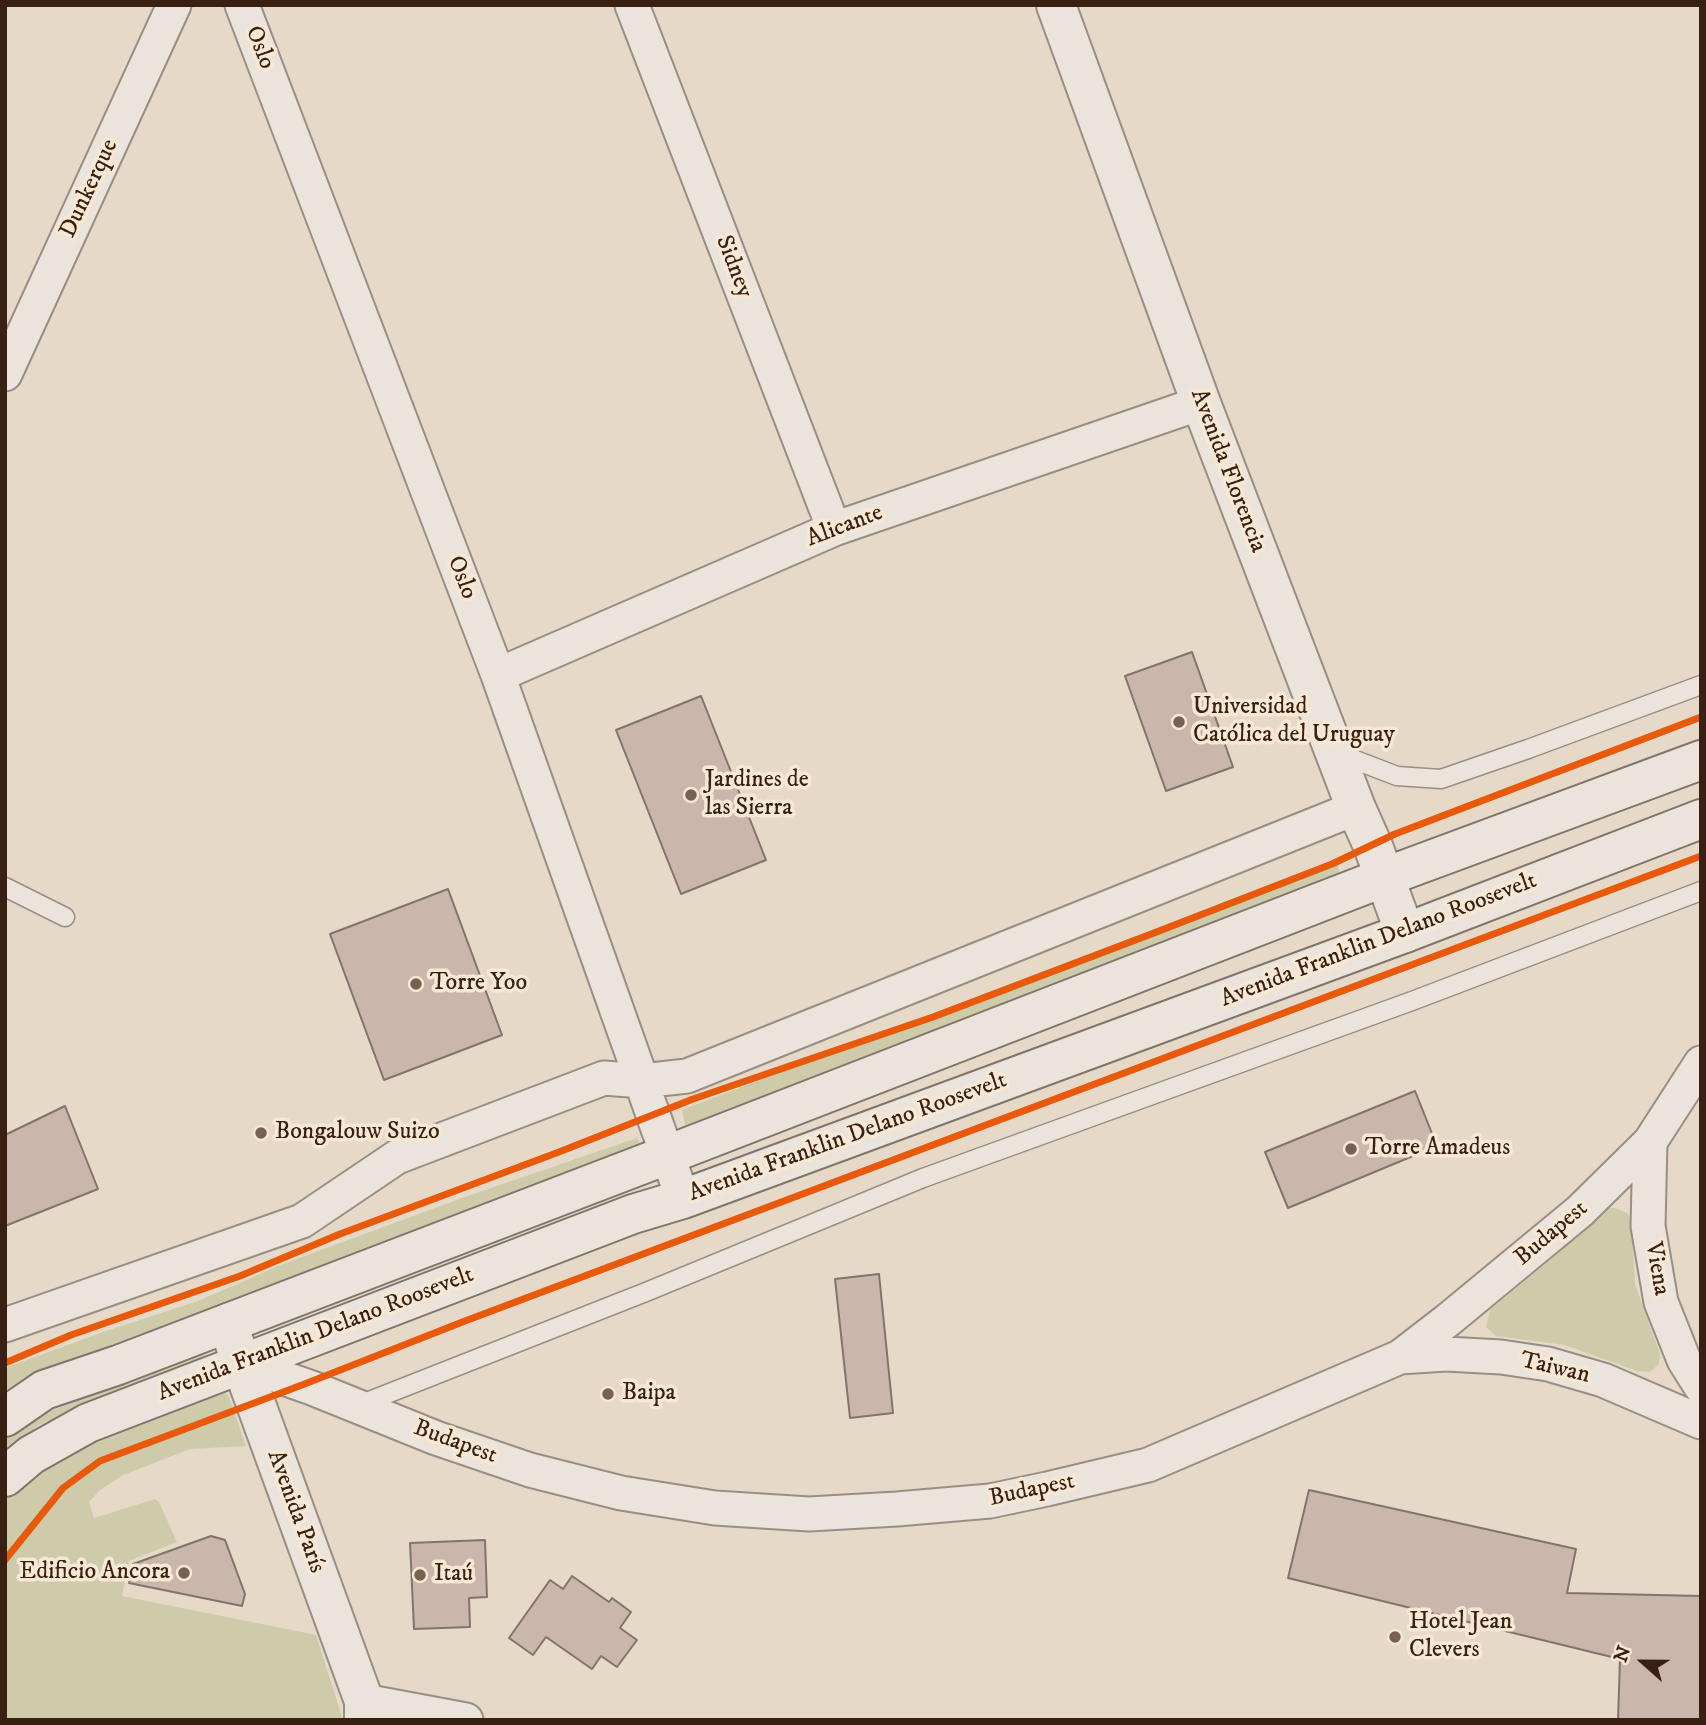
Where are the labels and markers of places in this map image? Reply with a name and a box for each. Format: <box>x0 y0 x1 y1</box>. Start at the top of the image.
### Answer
place label: Universidad Católica del Uruguay <box>1193 694 1395 750</box>
marker: Universidad Católica del Uruguay <box>1171 714 1187 730</box>
place label: Jardines de las Sierra <box>705 767 809 823</box>
marker: Jardines de las Sierra <box>683 787 699 803</box>
place label: Torre Yoo <box>430 970 527 998</box>
marker: Torre Yoo <box>408 976 424 992</box>
place label: Bongalouw Suizo <box>275 1119 440 1147</box>
marker: Bongalouw Suizo <box>253 1125 269 1141</box>
place label: Torre Amadeus <box>1365 1135 1510 1163</box>
marker: Torre Amadeus <box>1343 1141 1359 1157</box>
place label: Baipa <box>622 1380 676 1408</box>
marker: Baipa <box>600 1386 616 1402</box>
place label: Edificio Ancora <box>19 1559 170 1587</box>
place label: Itaú <box>434 1561 473 1589</box>
marker: Edificio Ancora <box>176 1565 192 1581</box>
marker: Itaú <box>412 1567 428 1583</box>
place label: Hotel Jean Clevers <box>1409 1609 1512 1665</box>
marker: Hotel Jean Clevers <box>1387 1629 1403 1645</box>

